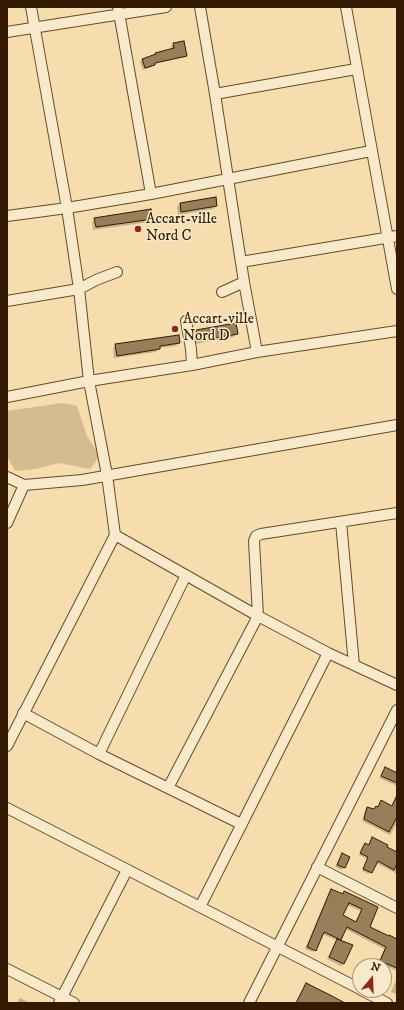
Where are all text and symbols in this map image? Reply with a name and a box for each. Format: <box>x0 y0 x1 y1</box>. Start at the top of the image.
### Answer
place label: Accart-ville Nord C <box>146 211 217 246</box>
marker: Accart-ville Nord C <box>133 224 143 234</box>
place label: Accart-ville Nord D <box>183 311 254 346</box>
marker: Accart-ville Nord D <box>170 324 180 334</box>
north arrow <box>352 958 392 998</box>
text: N <box>369 960 382 976</box>

